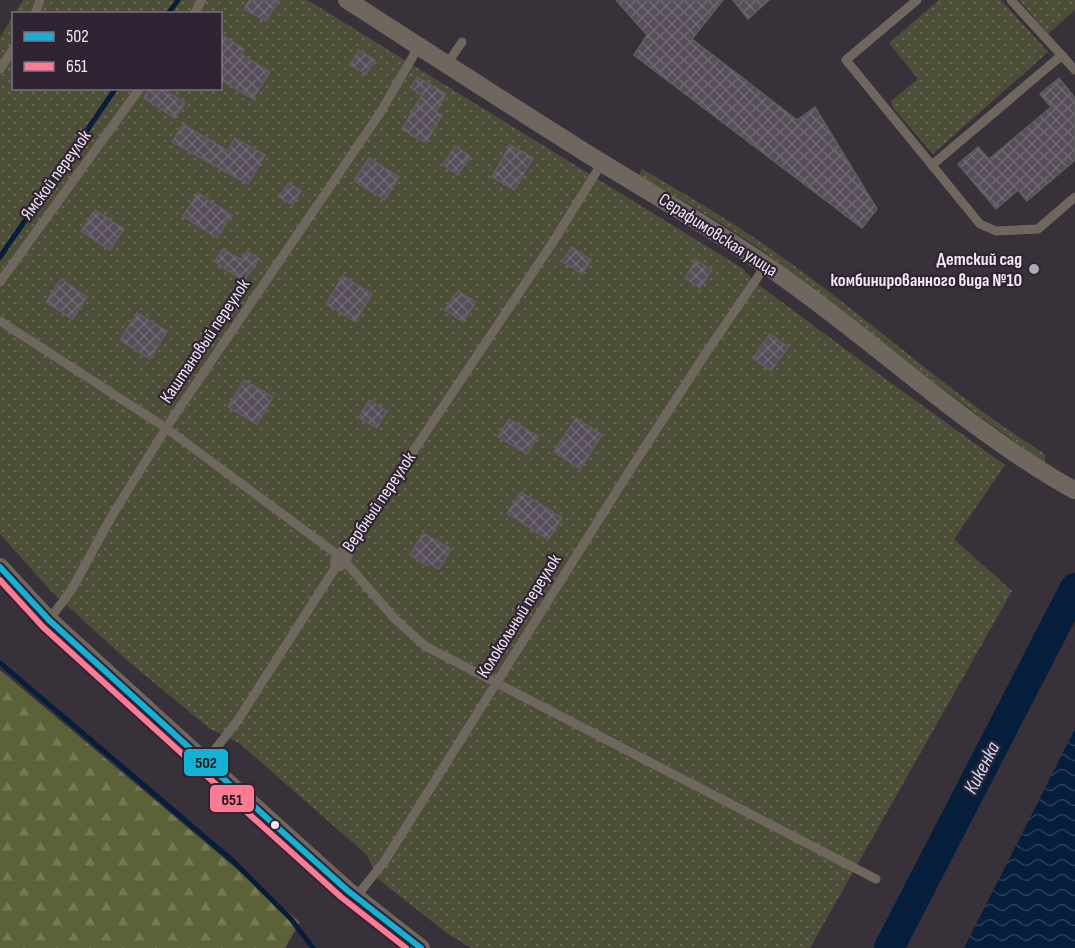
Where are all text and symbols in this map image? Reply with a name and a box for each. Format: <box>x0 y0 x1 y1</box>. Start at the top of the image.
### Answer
legend <box>12 12 222 90</box>
text: 502 <box>66 26 89 47</box>
text: 651 <box>66 56 88 77</box>
street label: Ямской переулок <box>16 126 96 224</box>
street label: Серафимовская улица <box>655 189 781 281</box>
place label: Детский сад комбинированного вида №10 <box>830 249 1022 291</box>
marker: Детский сад комбинированного вида №10 <box>1027 262 1041 276</box>
street label: Каштановый переулок <box>156 275 254 407</box>
street label: Вербный переулок <box>338 448 420 556</box>
street label: Колокольный переулок <box>473 550 566 682</box>
water label: Кикенка <box>959 738 1005 798</box>
line badge: 502 <box>183 748 229 777</box>
text: 502 <box>195 754 217 773</box>
line badge: 651 <box>209 784 255 813</box>
text: 651 <box>222 791 243 810</box>
unlabelled marker <box>269 819 281 831</box>

